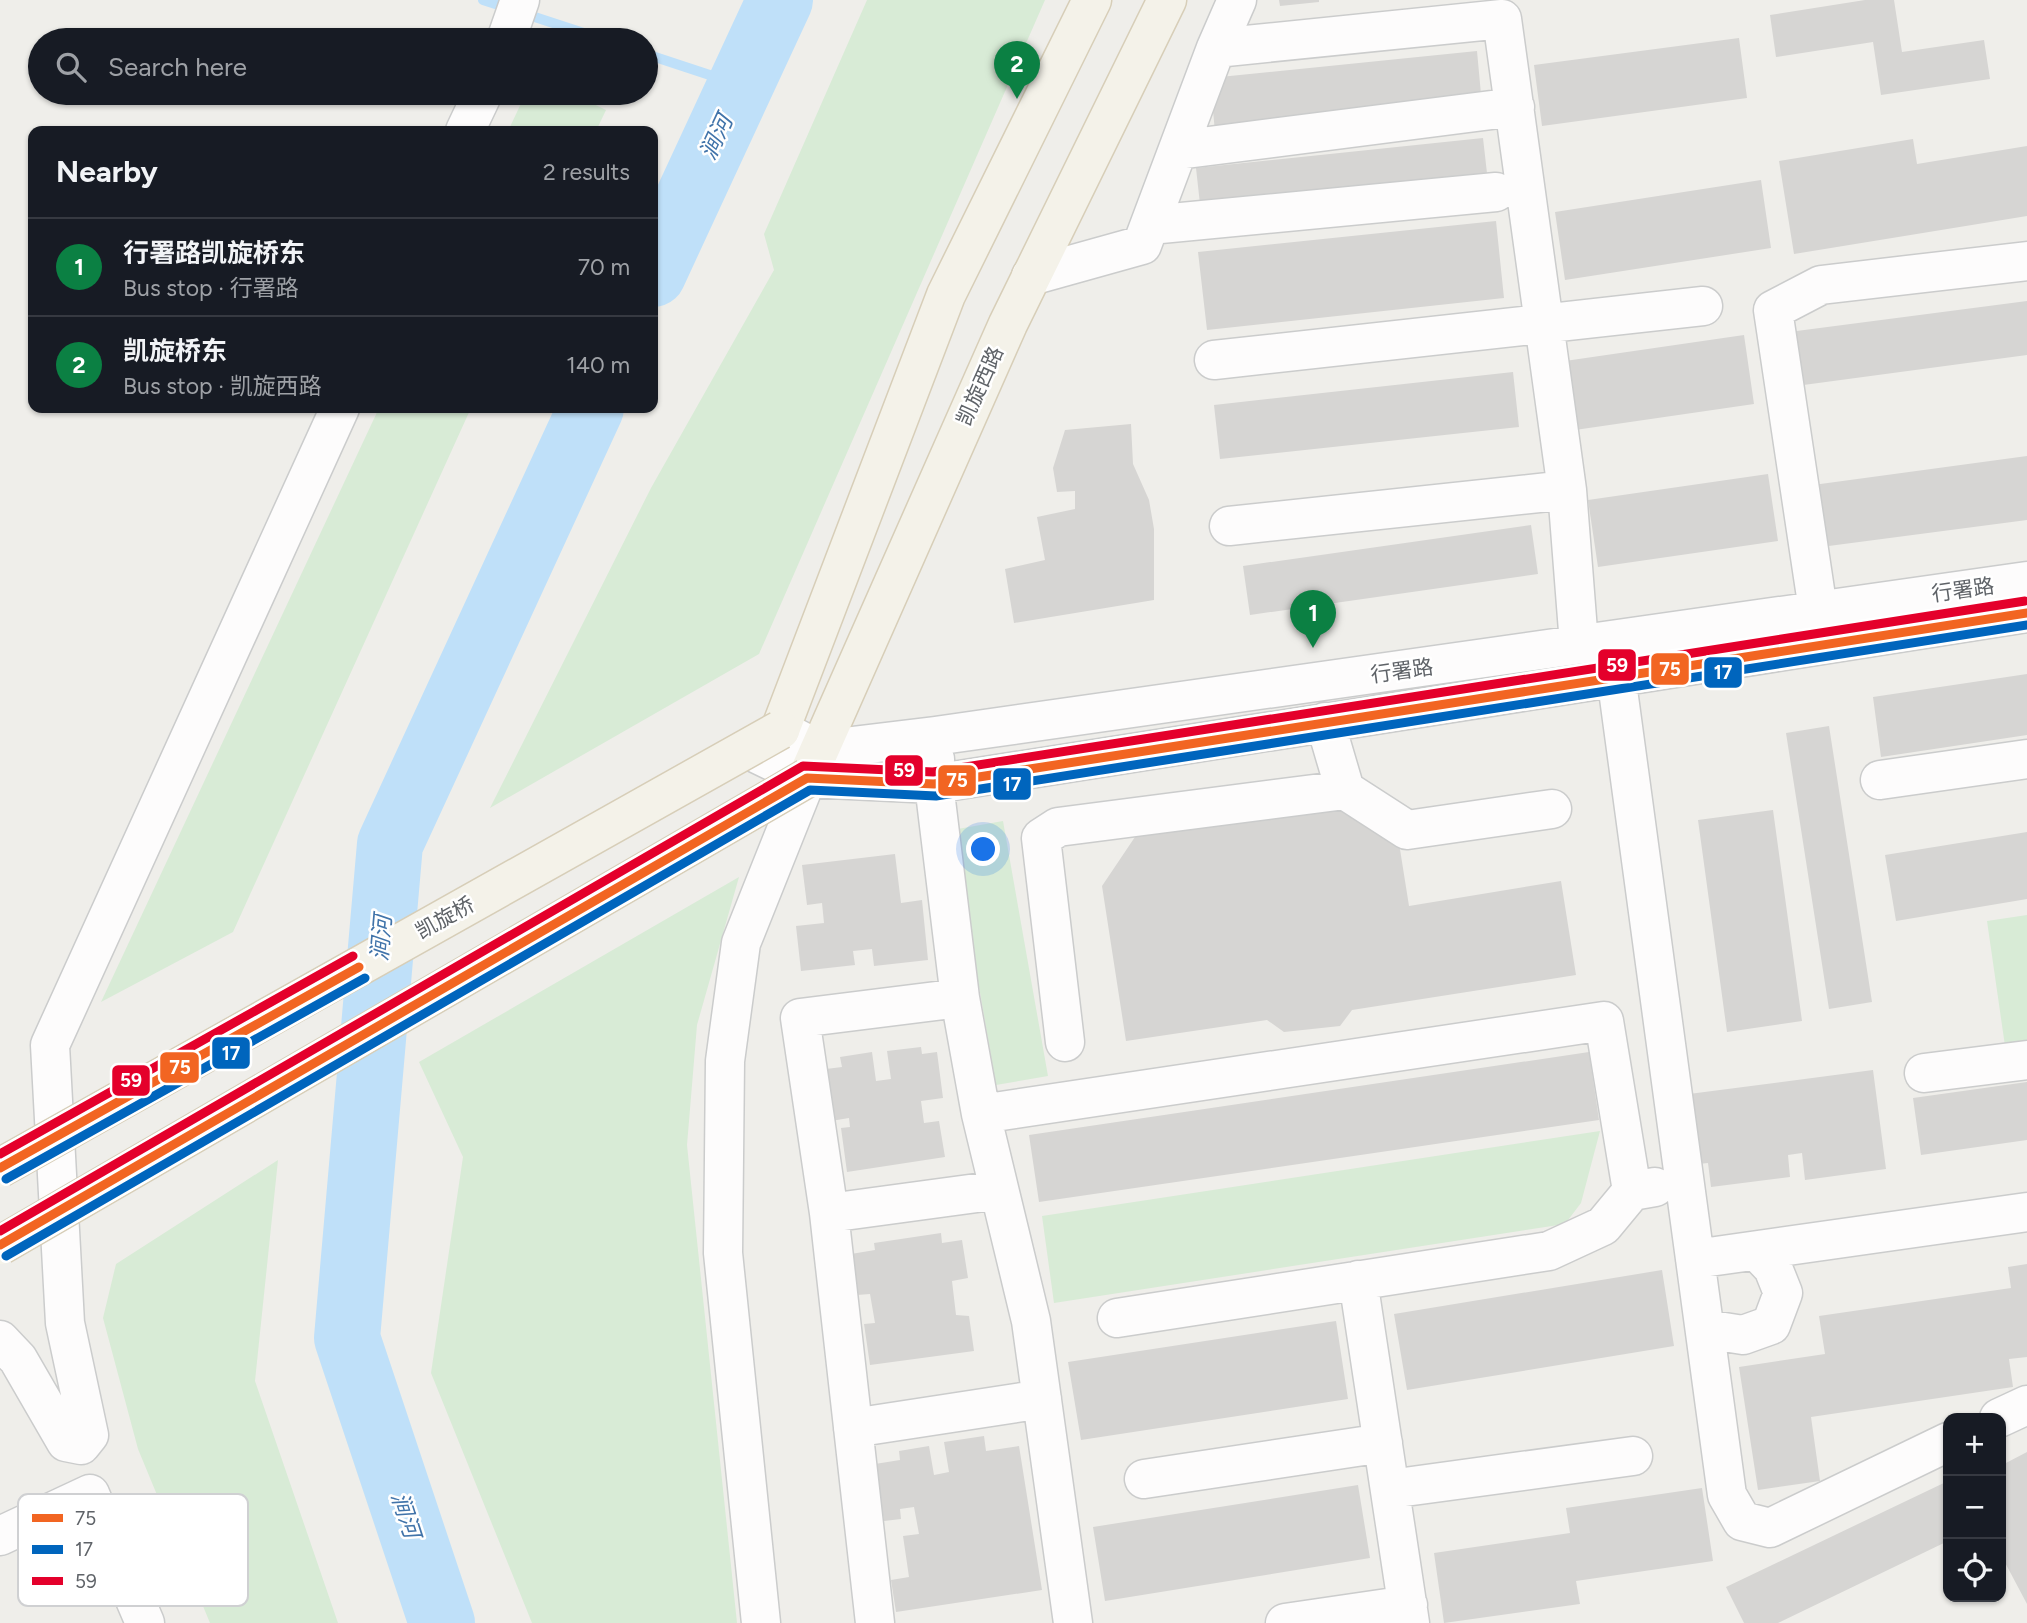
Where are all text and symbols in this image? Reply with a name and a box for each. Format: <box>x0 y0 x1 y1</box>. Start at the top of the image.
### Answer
search box <box>28 28 658 105</box>
pin: 2 <box>994 41 1040 99</box>
icon: search <box>52 48 90 86</box>
text: Search here <box>108 51 247 83</box>
water label: 涧河 <box>694 107 740 164</box>
text: Nearby <box>56 153 158 190</box>
text: 2 results <box>543 158 630 186</box>
text: 行署路凯旋桥东 <box>123 237 305 269</box>
text: 1 <box>74 253 84 281</box>
text: 70 m <box>578 253 630 281</box>
text: Bus stop · 行署路 <box>123 274 299 302</box>
text: 凯旋桥东 <box>123 335 227 367</box>
street label: 凯旋西路 <box>951 342 1008 429</box>
text: 2 <box>72 351 86 379</box>
text: 140 m <box>566 351 630 379</box>
text: Bus stop · 凯旋西路 <box>123 372 322 400</box>
street label: 行署路 <box>1930 573 1996 606</box>
pin: 1 <box>1290 590 1336 648</box>
line badge: 59 <box>1597 648 1637 682</box>
line badge: 75 <box>1650 652 1690 686</box>
street label: 行署路 <box>1369 654 1435 687</box>
text: 59 <box>1606 654 1628 677</box>
line badge: 17 <box>1703 656 1743 689</box>
text: 75 <box>1659 658 1681 681</box>
text: 17 <box>1714 661 1732 684</box>
line badge: 59 <box>884 754 924 787</box>
text: 59 <box>893 759 915 782</box>
line badge: 75 <box>937 764 977 797</box>
line badge: 17 <box>992 767 1032 801</box>
text: 75 <box>946 769 968 792</box>
text: 17 <box>1003 773 1021 796</box>
your location <box>966 832 1000 866</box>
street label: 凯旋桥 <box>411 891 478 944</box>
water label: 涧河 <box>365 910 397 962</box>
line badge: 17 <box>211 1036 251 1070</box>
text: 17 <box>222 1042 240 1065</box>
line badge: 75 <box>159 1051 200 1084</box>
text: 75 <box>169 1056 191 1079</box>
line badge: 59 <box>111 1064 151 1097</box>
text: 59 <box>120 1069 142 1092</box>
map controls <box>1943 1413 2006 1602</box>
button: + <box>1943 1413 2006 1476</box>
button: − <box>1943 1476 2006 1539</box>
water label: 涧河 <box>386 1489 428 1545</box>
legend <box>18 1494 248 1606</box>
text: 75 <box>75 1507 96 1530</box>
text: 17 <box>75 1538 93 1561</box>
button: locate <box>1943 1539 2006 1602</box>
text: 59 <box>75 1570 97 1593</box>

